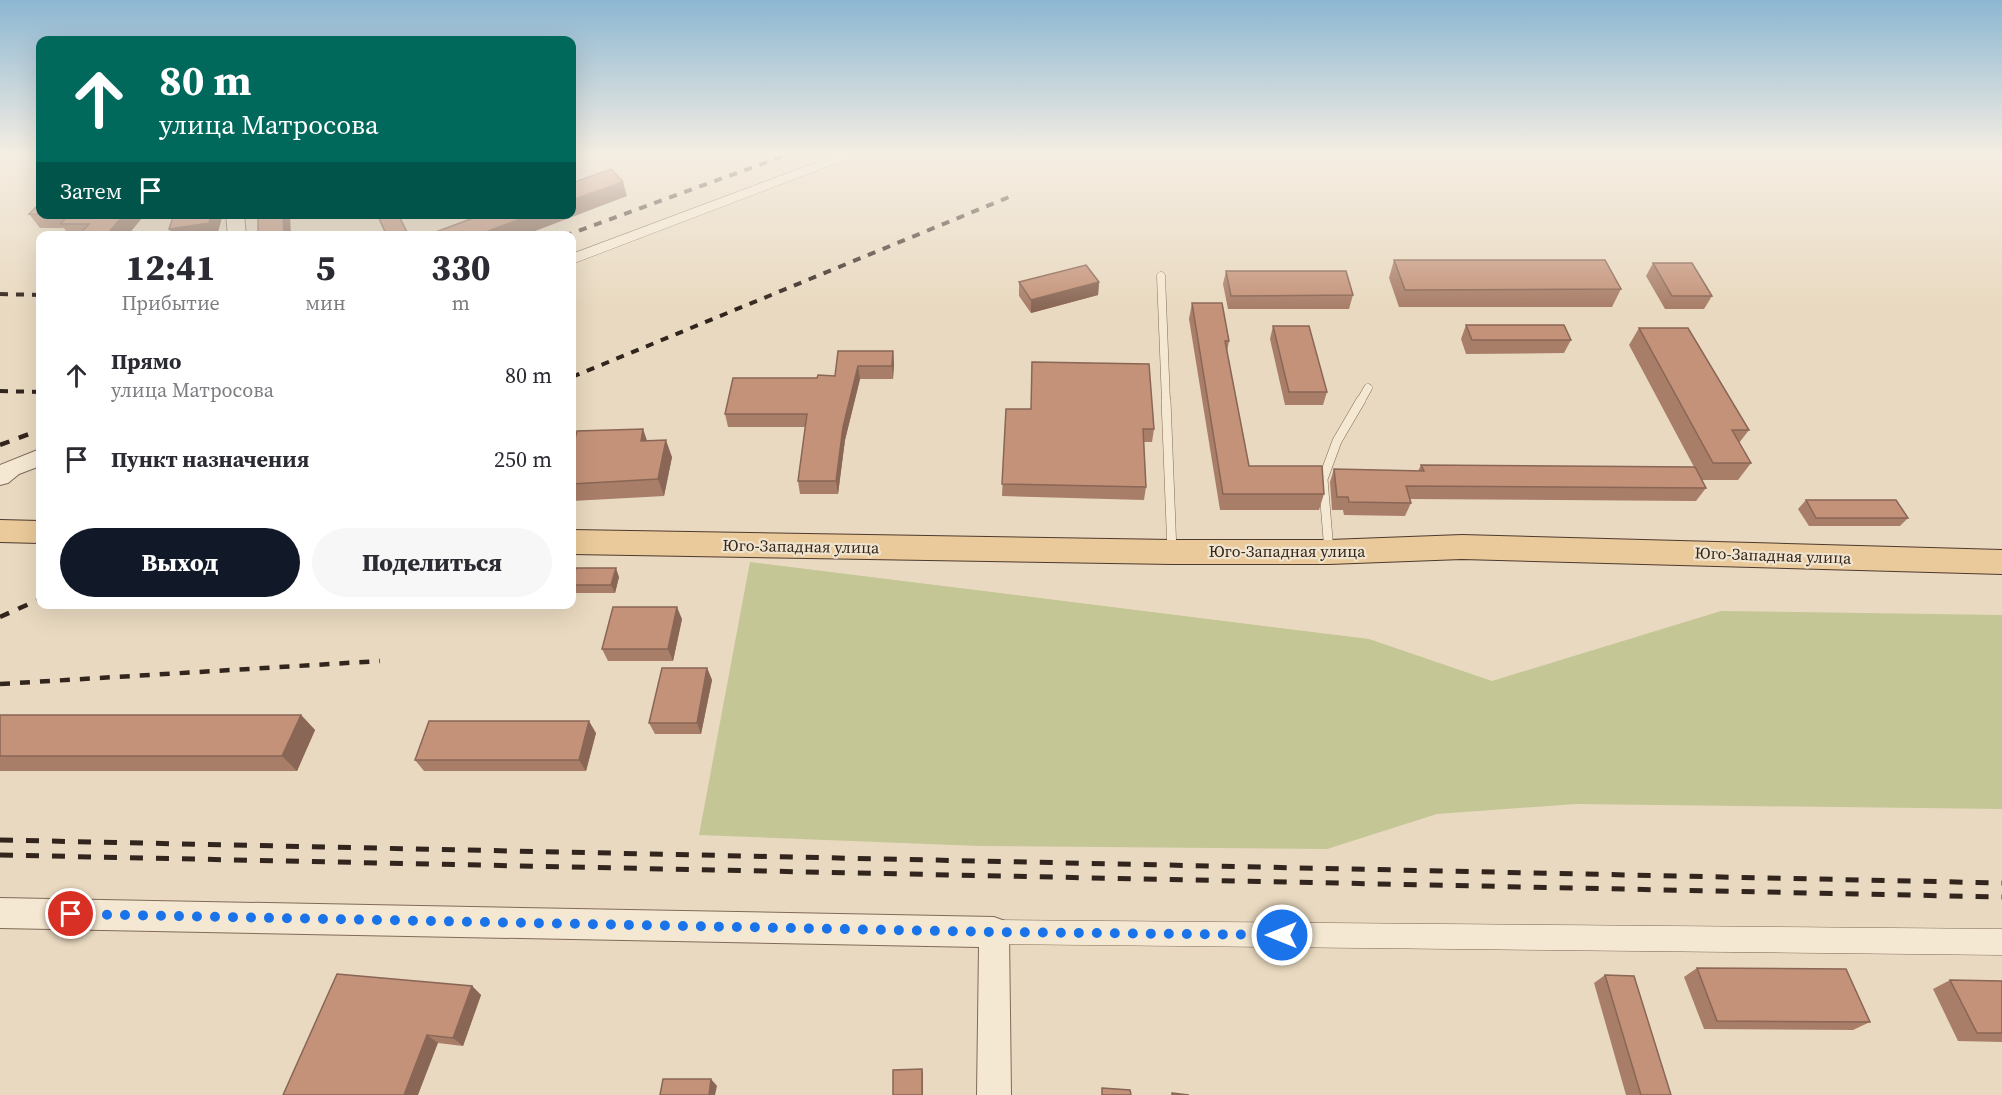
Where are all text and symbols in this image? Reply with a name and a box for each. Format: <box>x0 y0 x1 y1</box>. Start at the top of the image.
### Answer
text: 80 m <box>159 51 252 109</box>
icon: ahead <box>60 60 138 138</box>
text: улица Матросова <box>159 106 379 143</box>
icon: arrive <box>134 174 167 207</box>
text: Затем <box>60 176 122 206</box>
text: 12:41 <box>126 243 216 292</box>
text: 5 <box>316 243 335 292</box>
text: 330 <box>431 243 491 292</box>
text: Прибытие <box>121 289 220 317</box>
text: мин <box>305 289 346 317</box>
text: m <box>452 289 470 317</box>
text: Прямо <box>111 346 181 376</box>
icon: ahead <box>60 359 93 392</box>
text: 80 m <box>505 360 552 390</box>
text: улица Матросова <box>111 376 274 404</box>
icon: arrive <box>60 443 93 476</box>
text: Пункт назначения <box>111 444 309 474</box>
text: 250 m <box>494 444 552 474</box>
button: Выход <box>60 528 300 597</box>
button: Поделиться <box>312 528 552 597</box>
street label: Юго-Западная улица <box>722 534 880 558</box>
street label: Юго-Западная улица <box>1209 540 1366 562</box>
street label: Юго-Западная улица <box>1694 541 1853 569</box>
pin <box>45 888 96 939</box>
icon: arrive <box>54 897 87 930</box>
position arrow <box>1250 903 1314 967</box>

